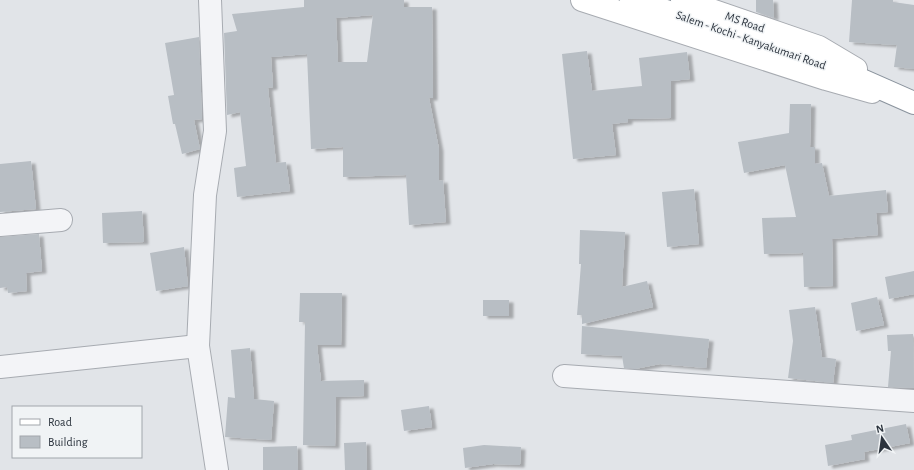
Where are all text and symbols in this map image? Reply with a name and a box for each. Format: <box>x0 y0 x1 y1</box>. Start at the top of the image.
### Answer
street label: Salem - Kochi - Kanyakumari Road <box>674 9 828 72</box>
street label: MS Road <box>724 10 766 34</box>
legend <box>12 406 142 458</box>
text: Road <box>48 416 72 428</box>
north arrow <box>862 418 902 458</box>
text: N <box>875 423 885 435</box>
text: Building <box>48 436 88 448</box>

